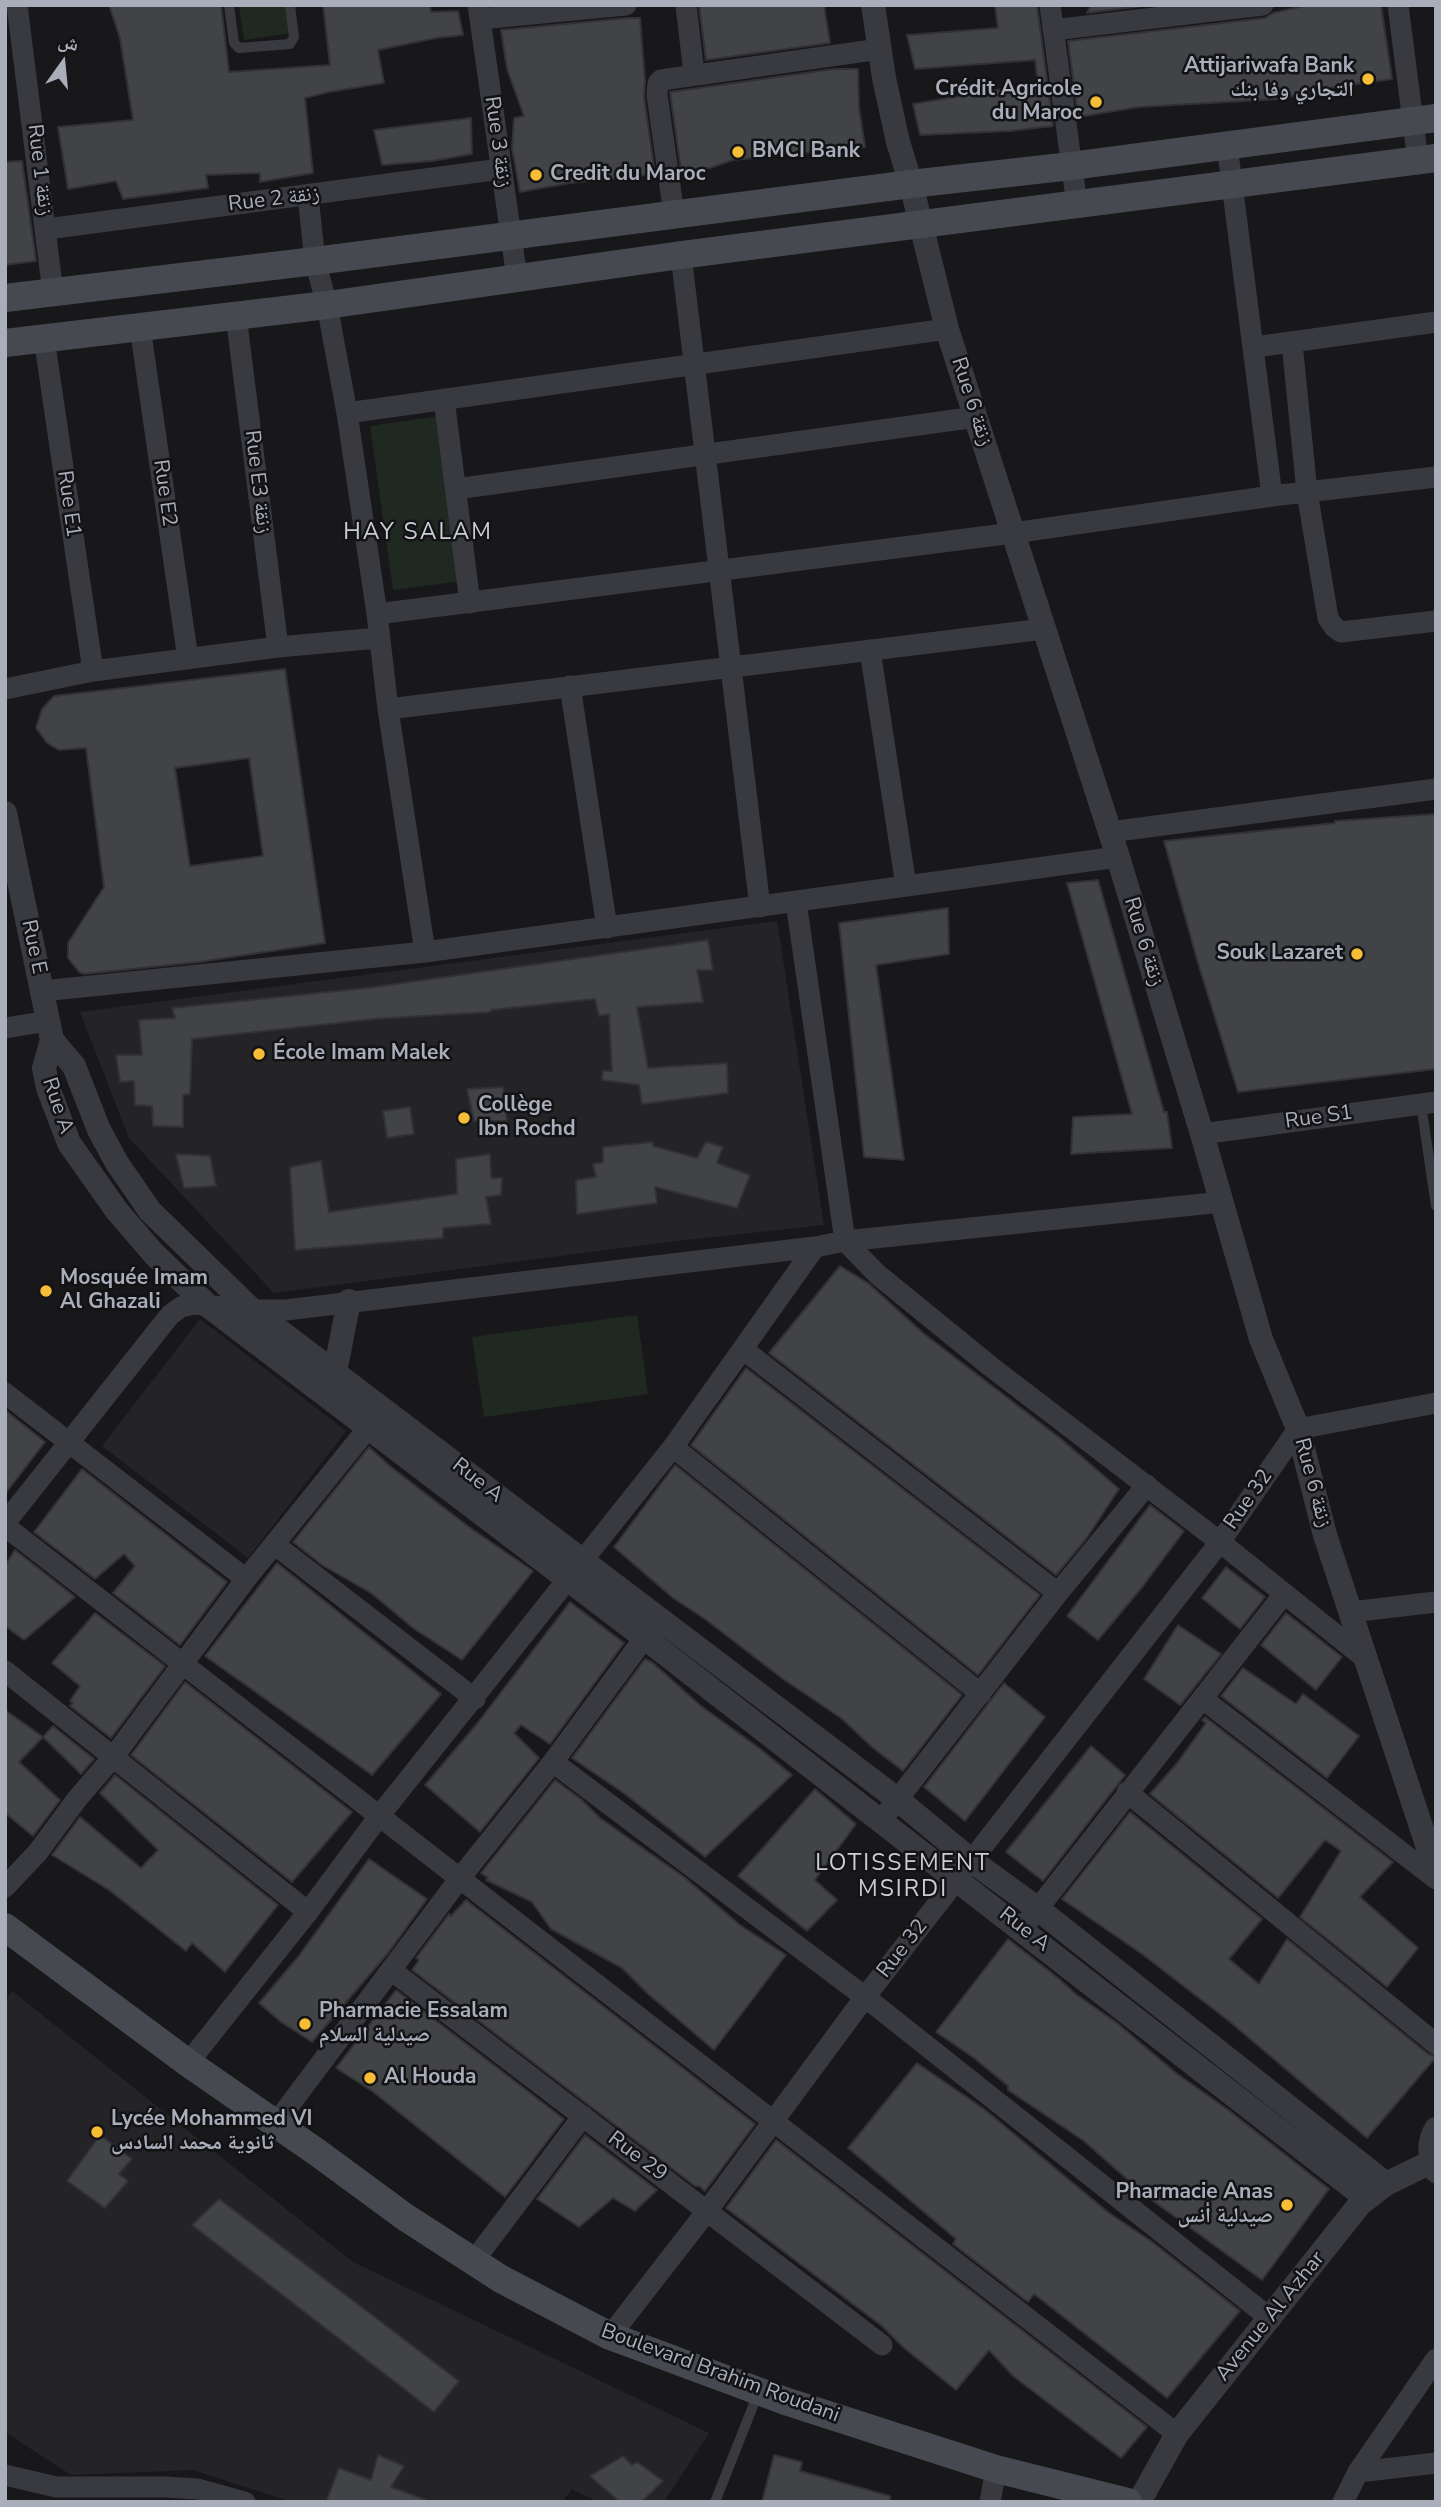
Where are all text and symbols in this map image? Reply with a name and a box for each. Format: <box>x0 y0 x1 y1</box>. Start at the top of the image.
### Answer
north arrow <box>28 28 98 98</box>
text: ش <box>55 28 82 58</box>
place label: Attijariwafa Bank التجاري وفا بنك <box>1184 54 1354 104</box>
marker: Attijariwafa Bank التجاري وفا بنك <box>1360 71 1376 87</box>
place label: Crédit Agricole du Maroc <box>935 77 1082 127</box>
marker: Crédit Agricole du Maroc <box>1088 94 1104 110</box>
street label: Rue 3 زنقة <box>478 95 516 189</box>
street label: Rue 1 زنقة <box>21 123 57 217</box>
place label: BMCI Bank <box>752 139 860 165</box>
marker: BMCI Bank <box>730 144 746 160</box>
place label: Credit du Maroc <box>550 162 706 188</box>
marker: Credit du Maroc <box>528 167 544 183</box>
street label: Rue 2 زنقة <box>227 182 321 218</box>
street label: Rue 6 زنقة <box>945 354 997 450</box>
street label: Rue E3 زنقة <box>238 429 276 535</box>
street label: Rue E2 <box>147 458 181 528</box>
street label: Rue E1 <box>51 469 85 539</box>
district label: HAY SALAM <box>344 519 492 547</box>
street label: Rue 6 زنقة <box>1118 894 1168 990</box>
street label: Rue E <box>15 918 51 976</box>
place label: Souk Lazaret <box>1216 941 1343 967</box>
marker: Souk Lazaret <box>1349 946 1365 962</box>
place label: École Imam Malek <box>273 1041 450 1067</box>
marker: École Imam Malek <box>251 1046 267 1062</box>
street label: Rue A <box>36 1075 78 1137</box>
place label: Collège Ibn Rochd <box>478 1093 575 1143</box>
street label: Rue S1 <box>1284 1101 1354 1135</box>
marker: Collège Ibn Rochd <box>456 1110 472 1126</box>
place label: Mosquée Imam Al Ghazali <box>60 1266 208 1316</box>
marker: Mosquée Imam Al Ghazali <box>38 1283 54 1299</box>
street label: Rue 6 زنقة <box>1288 1435 1336 1531</box>
street label: Rue A <box>447 1453 507 1509</box>
street label: Rue 32 <box>1219 1465 1279 1535</box>
district label: LOTISSEMENT MSIRDI <box>817 1850 989 1904</box>
street label: Rue A <box>994 1902 1054 1958</box>
street label: Rue 32 <box>872 1915 934 1983</box>
place label: Pharmacie Essalam صيدلية السلام <box>319 1999 508 2049</box>
marker: Pharmacie Essalam صيدلية السلام <box>297 2016 313 2032</box>
place label: Al Houda <box>384 2065 477 2091</box>
marker: Al Houda <box>362 2070 378 2086</box>
place label: Lycée Mohammed VI ثانوية محمد السادس <box>111 2107 312 2157</box>
marker: Lycée Mohammed VI ثانوية محمد السادس <box>89 2124 105 2140</box>
street label: Rue 29 <box>602 2127 672 2187</box>
place label: Pharmacie Anas صيدلية أنس <box>1115 2180 1273 2230</box>
marker: Pharmacie Anas صيدلية أنس <box>1279 2197 1295 2213</box>
street label: Avenue Al Azhar <box>1211 2247 1331 2387</box>
street label: Boulevard Brahim Roudani <box>597 2319 843 2429</box>

